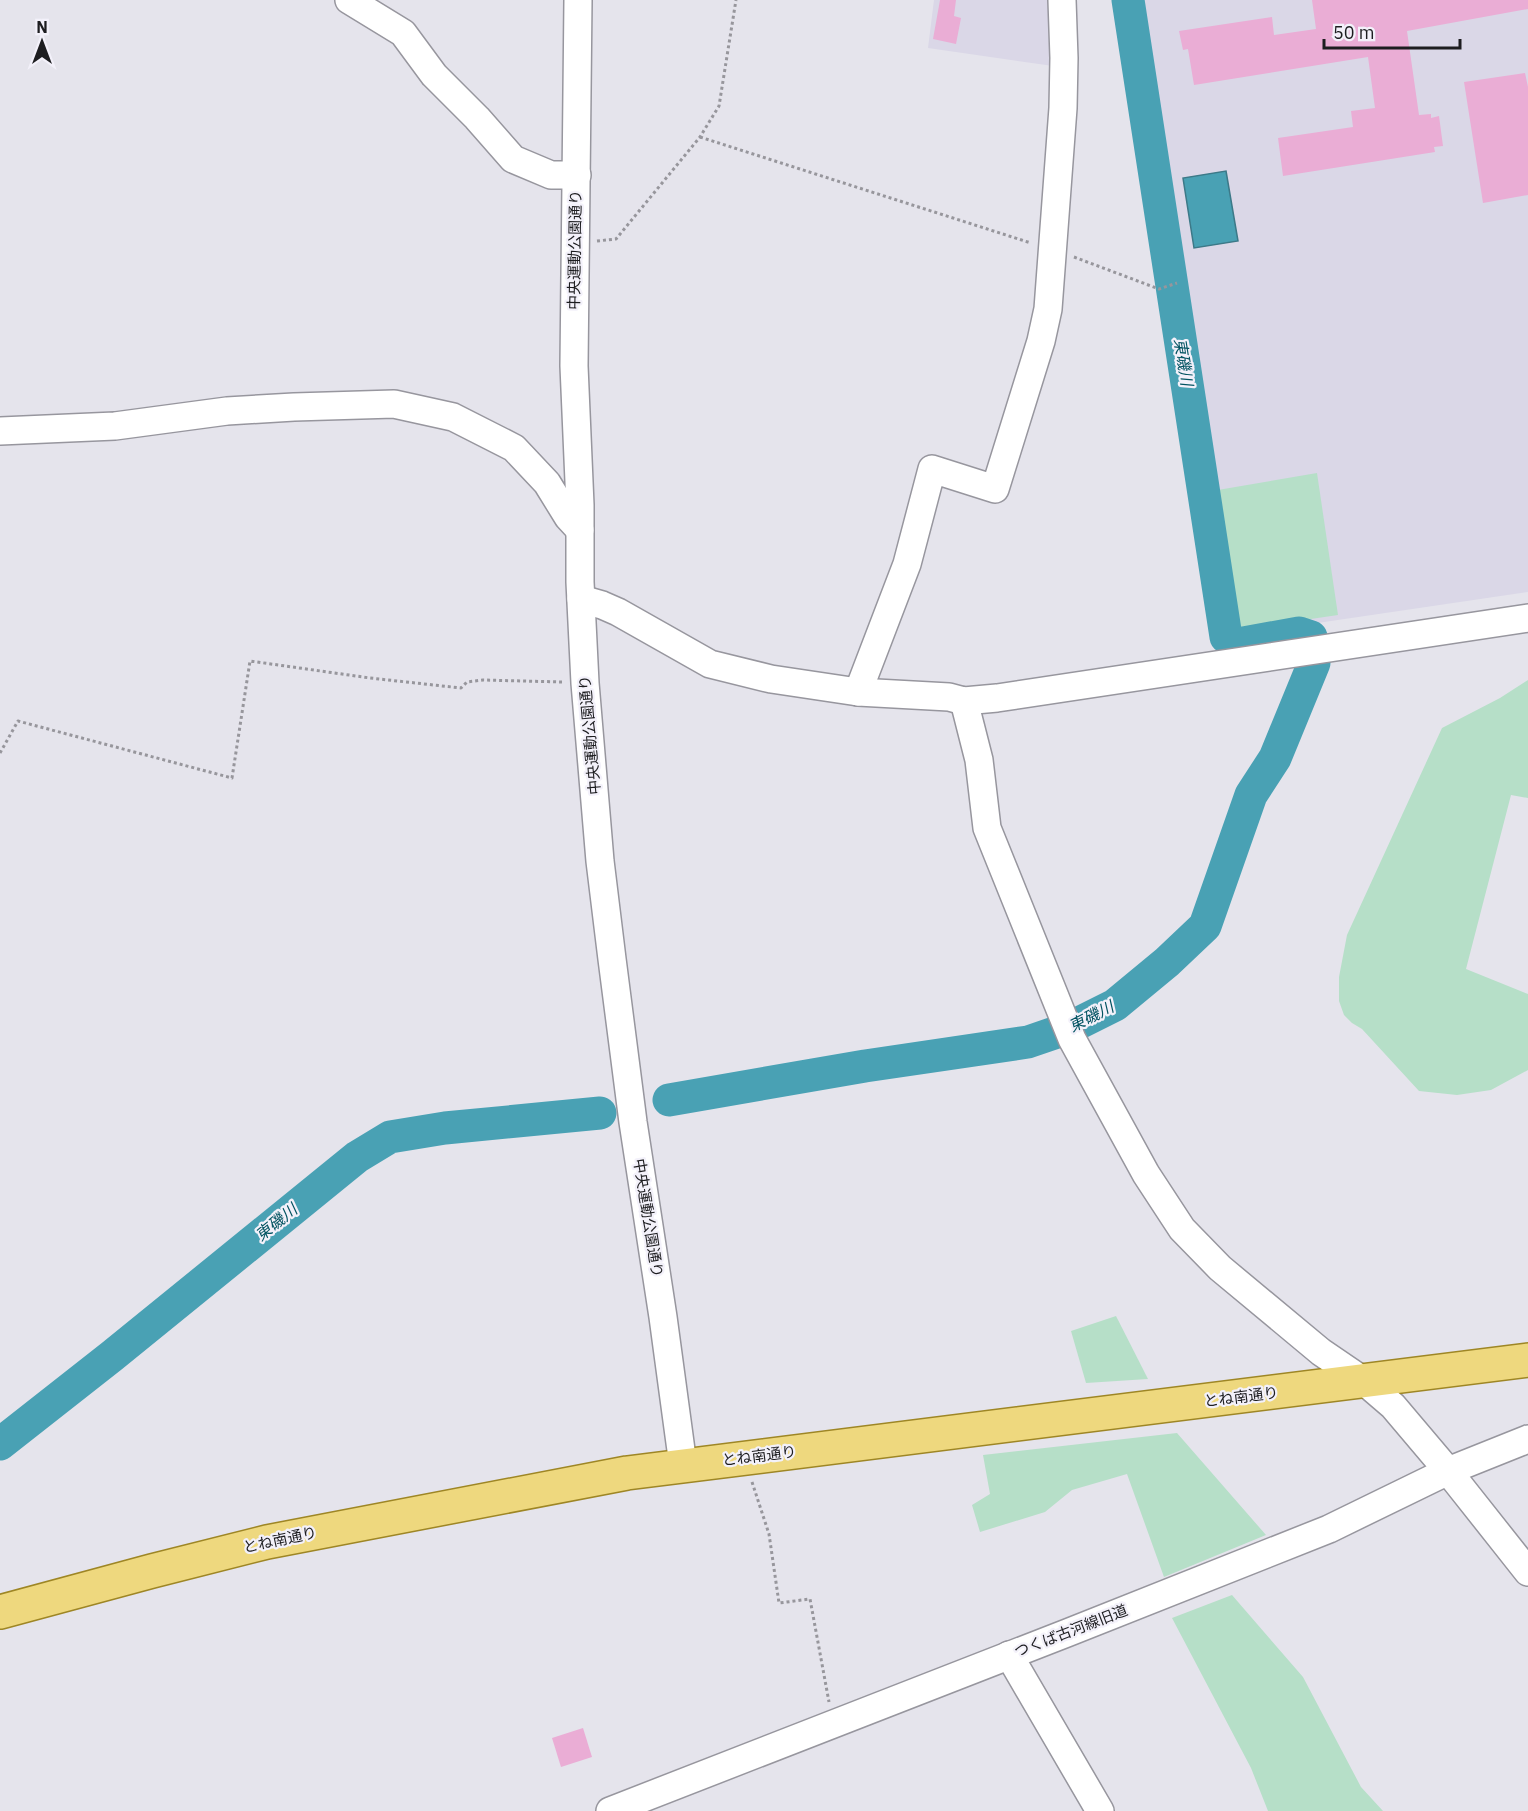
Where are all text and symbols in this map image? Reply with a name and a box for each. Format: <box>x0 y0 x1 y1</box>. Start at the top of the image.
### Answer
north arrow <box>12 12 72 72</box>
scale bar <box>1324 12 1460 50</box>
text: N <box>36 17 48 37</box>
text: 50 m <box>1333 21 1375 44</box>
street label: 中央運動公園通り <box>564 190 585 310</box>
water label: 東磯川 <box>1170 337 1198 389</box>
street label: 中央運動公園通り <box>575 674 604 796</box>
water label: 東磯川 <box>1065 995 1119 1036</box>
street label: 中央運動公園通り <box>630 1157 667 1279</box>
water label: 東磯川 <box>251 1198 302 1245</box>
street label: とね南通り <box>1203 1383 1279 1411</box>
street label: とね南通り <box>721 1442 797 1470</box>
street label: とね南通り <box>241 1522 319 1557</box>
street label: つくば古河線旧道 <box>1011 1600 1130 1661</box>

